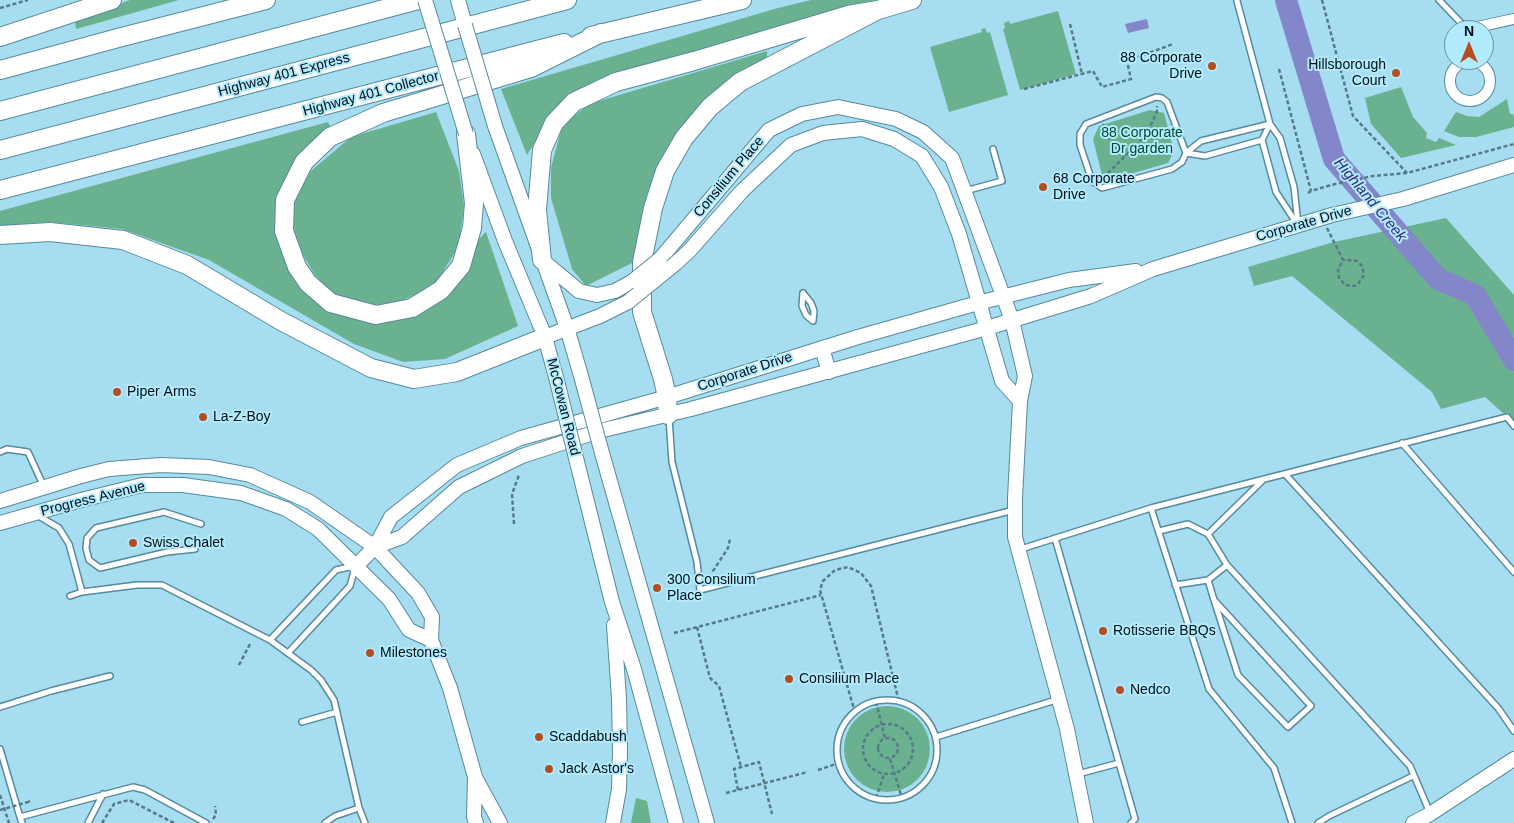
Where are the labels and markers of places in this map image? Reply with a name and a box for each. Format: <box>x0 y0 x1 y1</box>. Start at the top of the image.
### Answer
place label: 88 Corporate Drive <box>1120 50 1202 82</box>
place label: Hillsborough Court <box>1308 57 1386 90</box>
marker: 88 Corporate Drive <box>1206 60 1218 72</box>
marker: Hillsborough Court <box>1390 67 1402 79</box>
place label: 68 Corporate Drive <box>1053 171 1135 203</box>
marker: 68 Corporate Drive <box>1037 181 1049 193</box>
place label: Piper Arms <box>127 384 196 400</box>
marker: Piper Arms <box>111 386 123 398</box>
place label: La-Z-Boy <box>213 409 271 425</box>
marker: La-Z-Boy <box>197 411 209 423</box>
place label: Swiss Chalet <box>143 535 224 551</box>
marker: Swiss Chalet <box>127 537 139 549</box>
place label: 300 Consilium Place <box>667 572 756 604</box>
marker: 300 Consilium Place <box>651 582 663 594</box>
place label: Rotisserie BBQs <box>1113 623 1216 639</box>
marker: Rotisserie BBQs <box>1097 625 1109 637</box>
place label: Milestones <box>380 645 447 661</box>
marker: Milestones <box>364 647 376 659</box>
place label: Consilium Place <box>799 671 899 687</box>
marker: Consilium Place <box>783 673 795 685</box>
place label: Nedco <box>1130 682 1170 698</box>
marker: Nedco <box>1114 684 1126 696</box>
place label: Scaddabush <box>549 729 627 745</box>
marker: Scaddabush <box>533 731 545 743</box>
place label: Jack Astor's <box>559 761 634 777</box>
marker: Jack Astor's <box>543 763 555 775</box>

